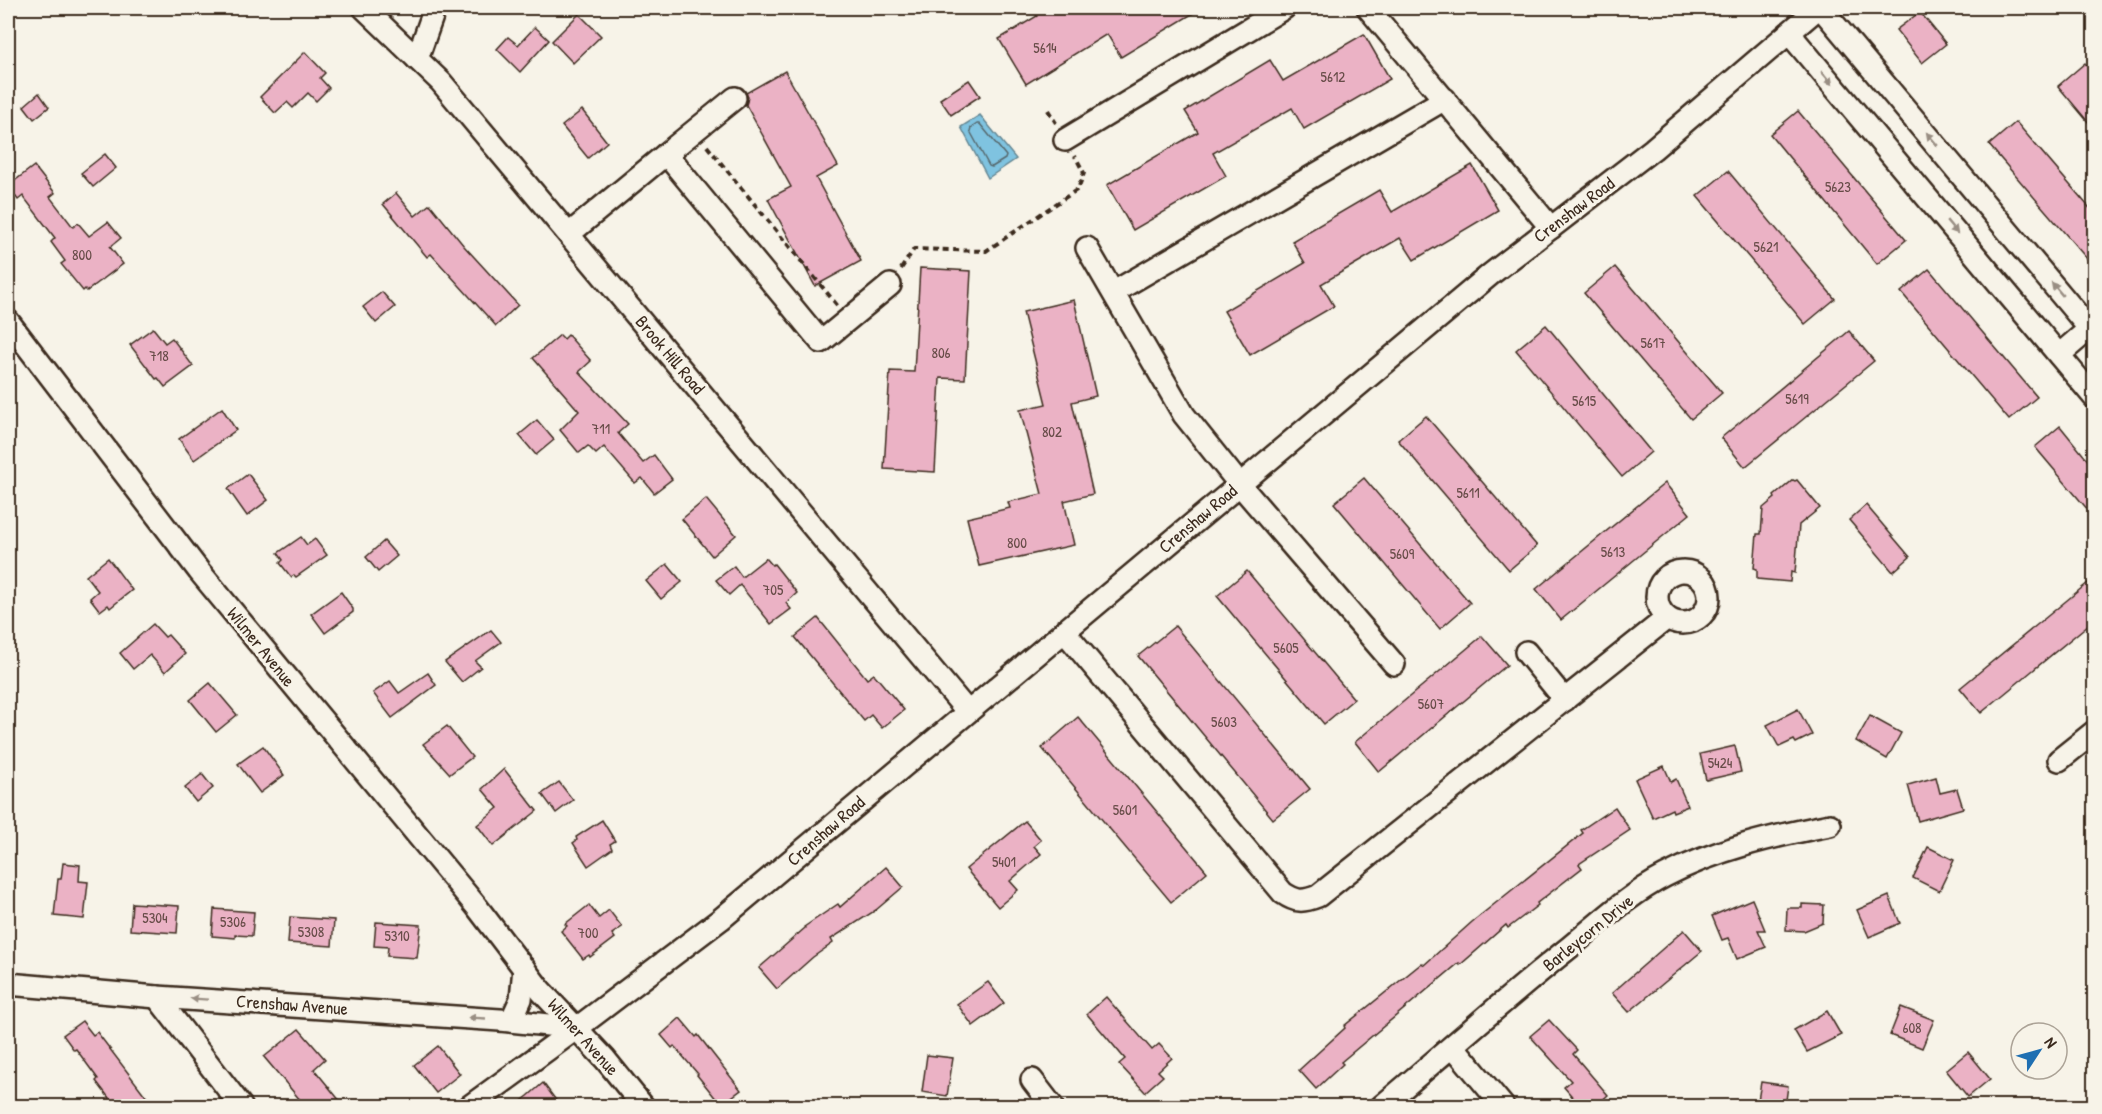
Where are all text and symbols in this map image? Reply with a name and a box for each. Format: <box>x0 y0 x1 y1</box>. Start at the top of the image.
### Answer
house number: 5614 <box>1033 37 1057 58</box>
house number: 5612 <box>1321 66 1345 87</box>
one-way arrow <box>1820 70 1833 86</box>
one-way arrow <box>1926 132 1939 147</box>
street label: Crenshaw Road <box>1528 171 1619 248</box>
house number: 5623 <box>1825 176 1851 197</box>
one-way arrow <box>1945 219 1958 234</box>
house number: 5621 <box>1754 236 1778 257</box>
house number: 800 <box>72 244 92 265</box>
one-way arrow <box>2051 282 2064 297</box>
street label: Brook Hill Road <box>630 310 711 399</box>
house number: 5617 <box>1640 332 1666 353</box>
house number: 806 <box>931 342 951 363</box>
house number: 718 <box>149 345 169 366</box>
house number: 5619 <box>1785 388 1809 409</box>
house number: 5615 <box>1572 390 1597 411</box>
house number: 711 <box>592 418 610 439</box>
house number: 802 <box>1042 421 1062 442</box>
street label: Crenshaw Road <box>1153 478 1242 559</box>
house number: 5611 <box>1456 482 1480 503</box>
house number: 800 <box>1007 532 1027 553</box>
house number: 5613 <box>1601 541 1626 562</box>
house number: 5609 <box>1390 543 1415 564</box>
house number: 705 <box>763 579 784 600</box>
street label: Wilmer Avenue <box>221 602 301 692</box>
house number: 5605 <box>1273 637 1299 658</box>
house number: 5607 <box>1418 693 1444 714</box>
house number: 5603 <box>1211 711 1237 732</box>
house number: 5424 <box>1708 752 1733 773</box>
street label: Crenshaw Road <box>781 790 870 871</box>
house number: 5601 <box>1113 799 1137 820</box>
house number: 5401 <box>992 851 1016 872</box>
street label: Barleycorn Drive <box>1537 888 1638 977</box>
house number: 5304 <box>142 907 168 928</box>
house number: 5306 <box>220 911 246 932</box>
house number: 5308 <box>298 921 324 942</box>
house number: 700 <box>578 922 599 943</box>
house number: 5310 <box>384 925 410 946</box>
street label: Crenshaw Avenue <box>235 988 349 1021</box>
street label: Wilmer Avenue <box>542 993 625 1081</box>
one-way arrow <box>189 995 208 1004</box>
one-way arrow <box>468 1014 487 1023</box>
house number: 608 <box>1902 1017 1922 1038</box>
north arrow <box>2009 1021 2069 1081</box>
text: N <box>2040 1032 2063 1052</box>

